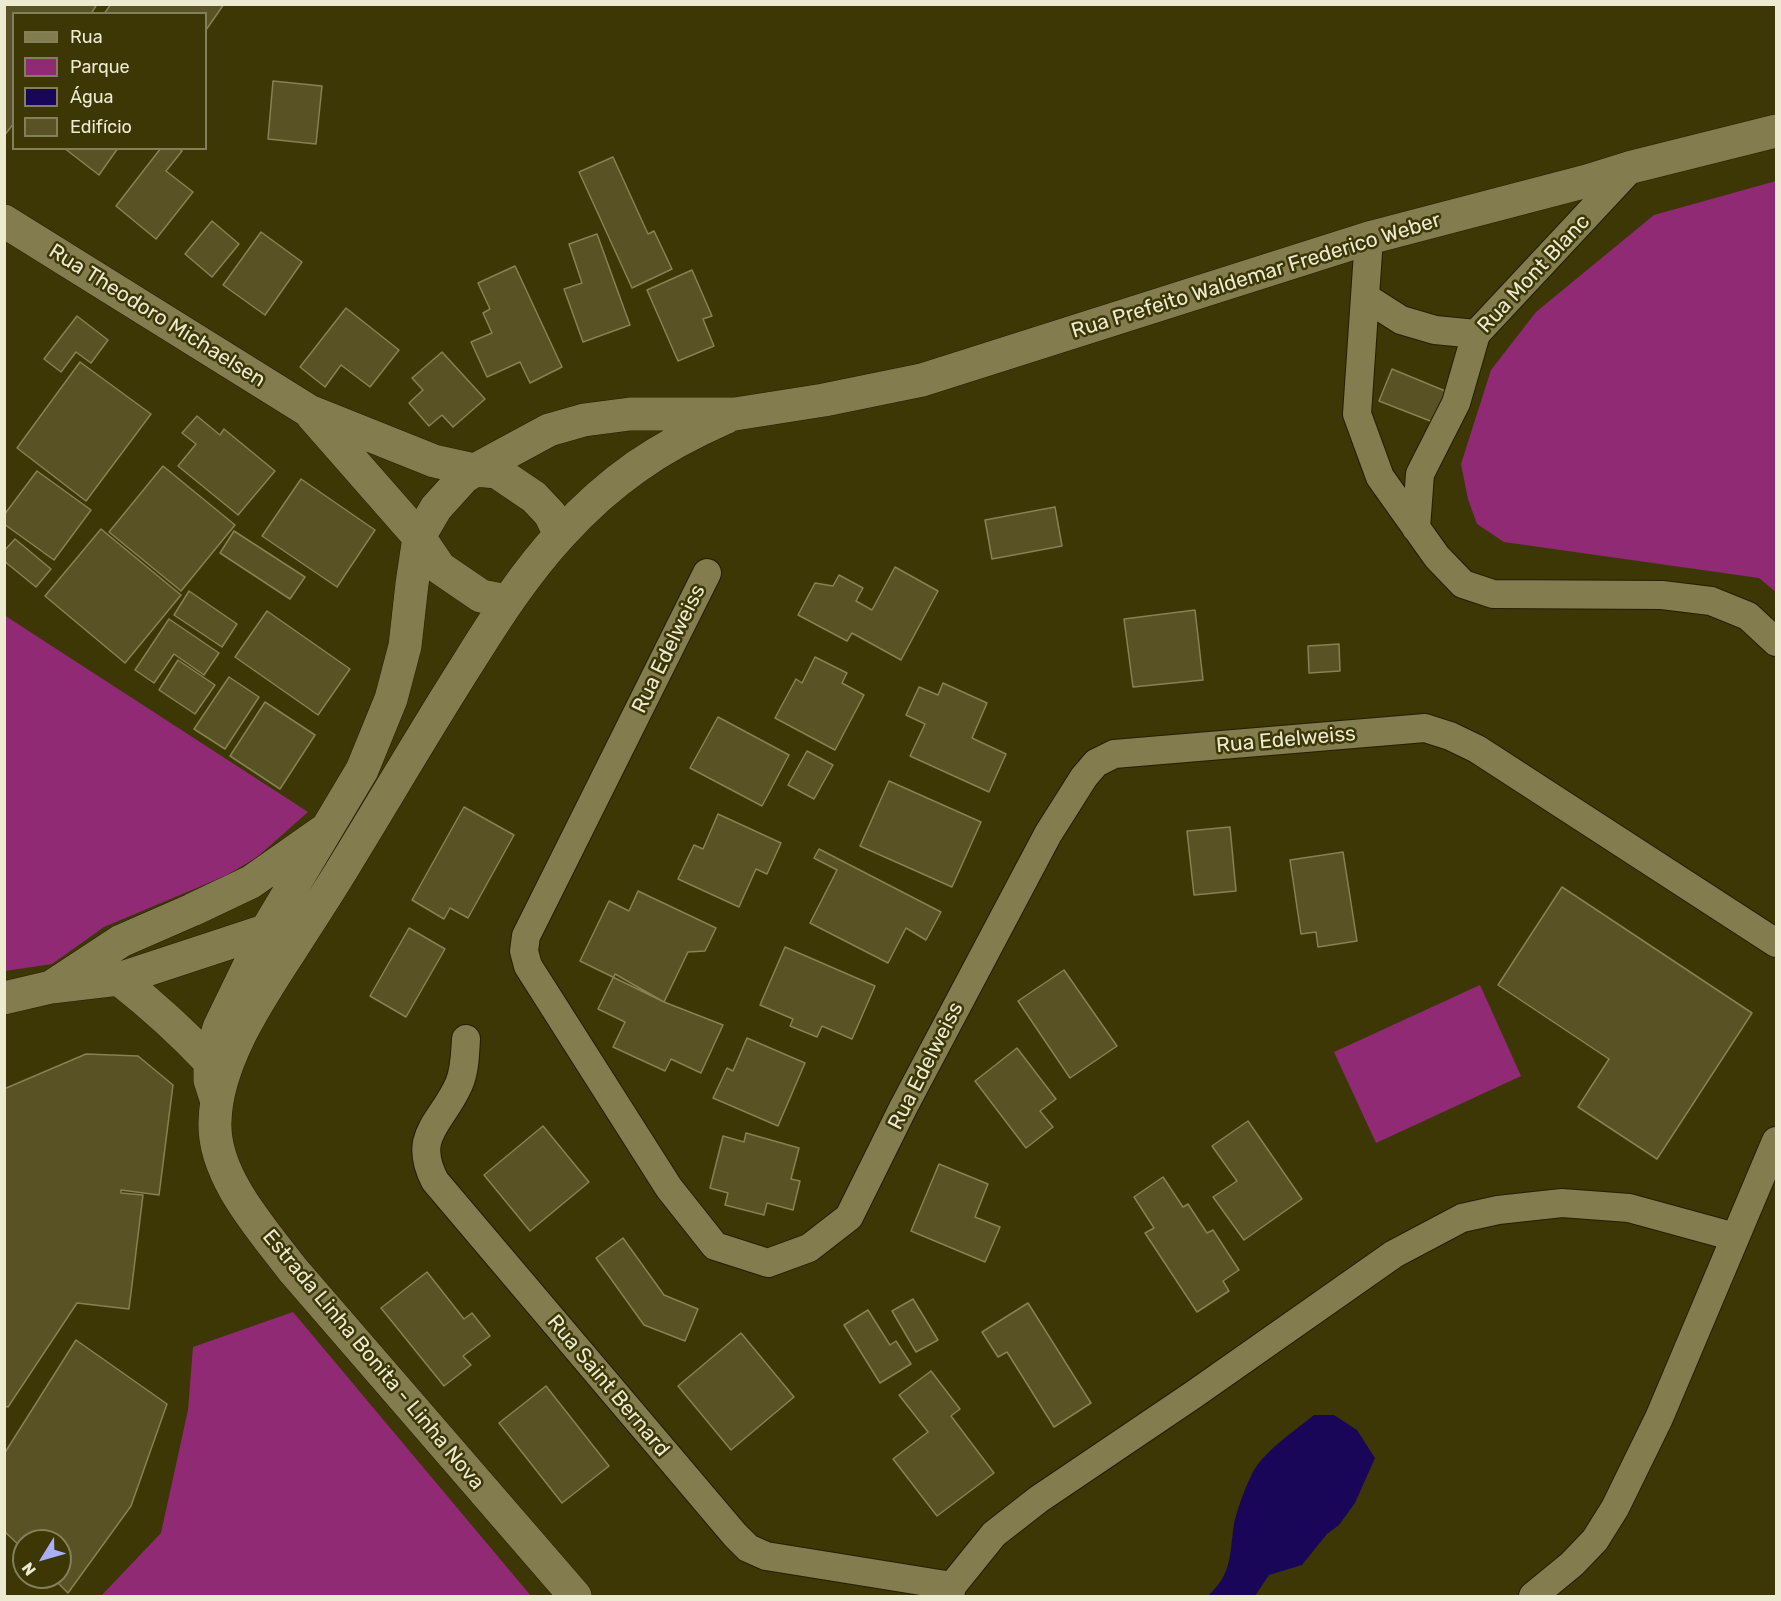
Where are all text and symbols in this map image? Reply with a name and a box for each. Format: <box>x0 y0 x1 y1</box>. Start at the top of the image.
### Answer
legend <box>12 12 207 150</box>
text: Rua <box>70 26 103 48</box>
text: Parque <box>70 56 130 78</box>
text: Água <box>70 86 113 108</box>
text: Edifício <box>70 116 132 138</box>
street label: Rua Prefeito Waldemar Frederico Weber <box>1068 208 1444 344</box>
street label: Rua Mont Blanc <box>1473 210 1595 338</box>
street label: Rua Theodoro Michaelsen <box>44 239 270 393</box>
street label: Rua Edelweiss <box>627 581 711 717</box>
street label: Rua Edelweiss <box>1215 721 1357 759</box>
street label: Rua Edelweiss <box>883 998 969 1134</box>
street label: Estrada Linha Bonita - Linha Nova <box>257 1225 489 1495</box>
street label: Rua Saint Bernard <box>541 1310 675 1462</box>
north arrow <box>12 1529 72 1589</box>
text: N <box>18 1559 40 1579</box>

